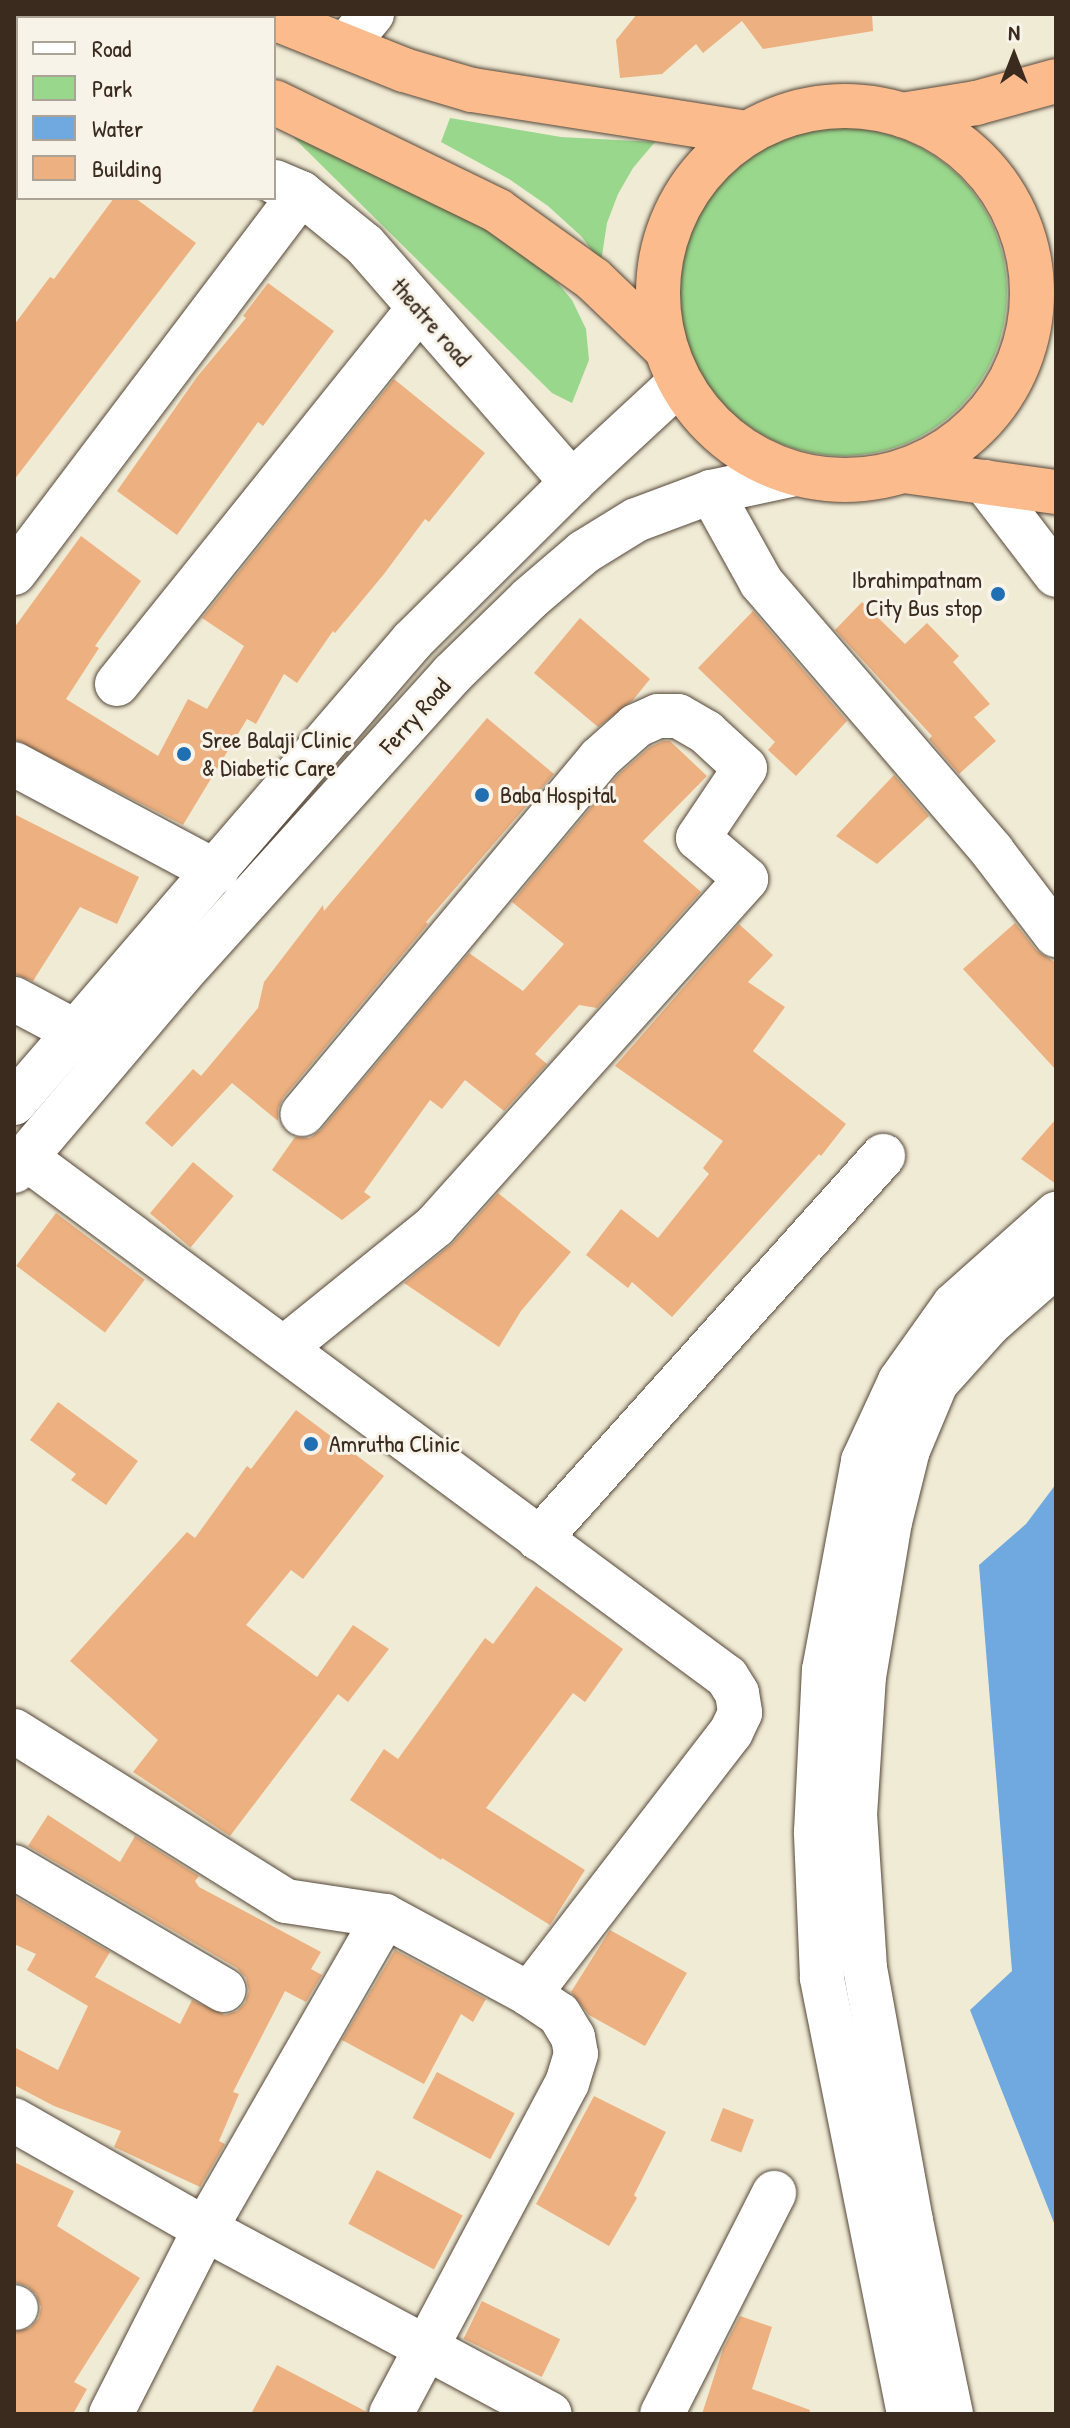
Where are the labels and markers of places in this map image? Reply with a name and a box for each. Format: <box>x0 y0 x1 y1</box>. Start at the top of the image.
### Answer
place label: Ibrahimpatnam City Bus stop <box>852 566 982 622</box>
marker: Ibrahimpatnam City Bus stop <box>989 585 1007 603</box>
place label: Sree Balaji Clinic & Diabetic Care <box>202 726 351 782</box>
marker: Sree Balaji Clinic & Diabetic Care <box>173 743 195 765</box>
place label: Baba Hospital <box>500 781 616 809</box>
marker: Baba Hospital <box>471 784 493 806</box>
place label: Amrutha Clinic <box>329 1430 460 1458</box>
marker: Amrutha Clinic <box>300 1433 322 1455</box>

